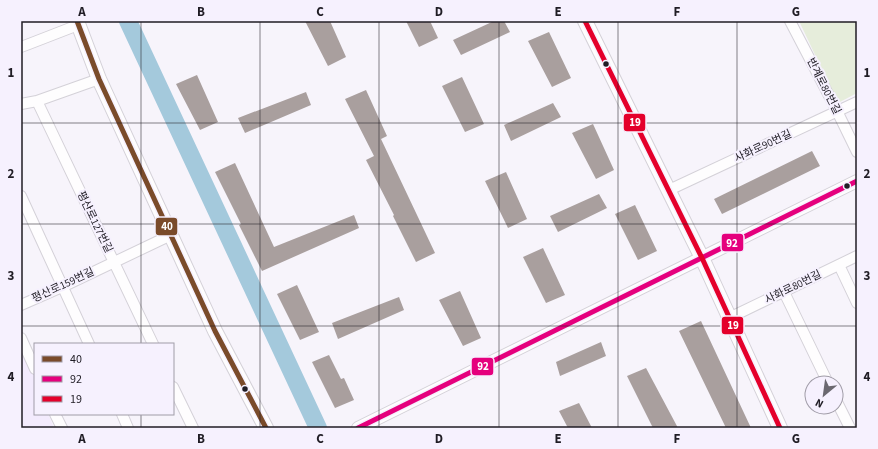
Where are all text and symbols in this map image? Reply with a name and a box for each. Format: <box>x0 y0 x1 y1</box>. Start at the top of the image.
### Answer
text: A <box>77 3 86 21</box>
text: B <box>197 3 205 21</box>
text: C <box>316 3 324 21</box>
text: D <box>435 3 443 21</box>
text: E <box>554 3 562 21</box>
text: F <box>674 3 681 21</box>
text: G <box>792 3 800 21</box>
street label: 반계로80번길 <box>803 55 845 117</box>
unlabelled marker <box>601 59 611 69</box>
text: 1 <box>8 64 15 82</box>
text: 1 <box>864 64 871 82</box>
line badge: 19 <box>623 113 646 132</box>
text: 19 <box>629 115 641 130</box>
street label: 사화로90번길 <box>732 126 794 166</box>
text: 2 <box>8 165 15 183</box>
text: 2 <box>864 165 871 183</box>
unlabelled marker <box>842 181 852 191</box>
street label: 평산로127번길 <box>74 189 116 255</box>
line badge: 40 <box>155 217 178 236</box>
text: 40 <box>161 219 173 234</box>
line badge: 92 <box>721 233 744 252</box>
text: 92 <box>726 236 738 251</box>
street label: 평산로159번길 <box>29 264 97 306</box>
text: 3 <box>8 267 15 285</box>
street label: 사화로80번길 <box>762 267 824 307</box>
text: 3 <box>864 267 871 285</box>
line badge: 19 <box>721 316 744 335</box>
text: 19 <box>727 318 739 333</box>
legend <box>34 343 174 415</box>
text: 40 <box>70 351 82 368</box>
line badge: 92 <box>471 357 494 376</box>
text: 92 <box>477 359 489 374</box>
text: 4 <box>8 368 15 386</box>
text: 4 <box>864 368 871 386</box>
text: 92 <box>70 371 82 388</box>
north arrow <box>804 375 844 415</box>
unlabelled marker <box>240 384 250 394</box>
text: 19 <box>70 391 82 408</box>
text: N <box>813 395 826 412</box>
text: A <box>77 430 86 448</box>
text: B <box>197 430 205 448</box>
text: C <box>316 430 324 448</box>
text: D <box>435 430 443 448</box>
text: E <box>554 430 562 448</box>
text: F <box>674 430 681 448</box>
text: G <box>792 430 800 448</box>

